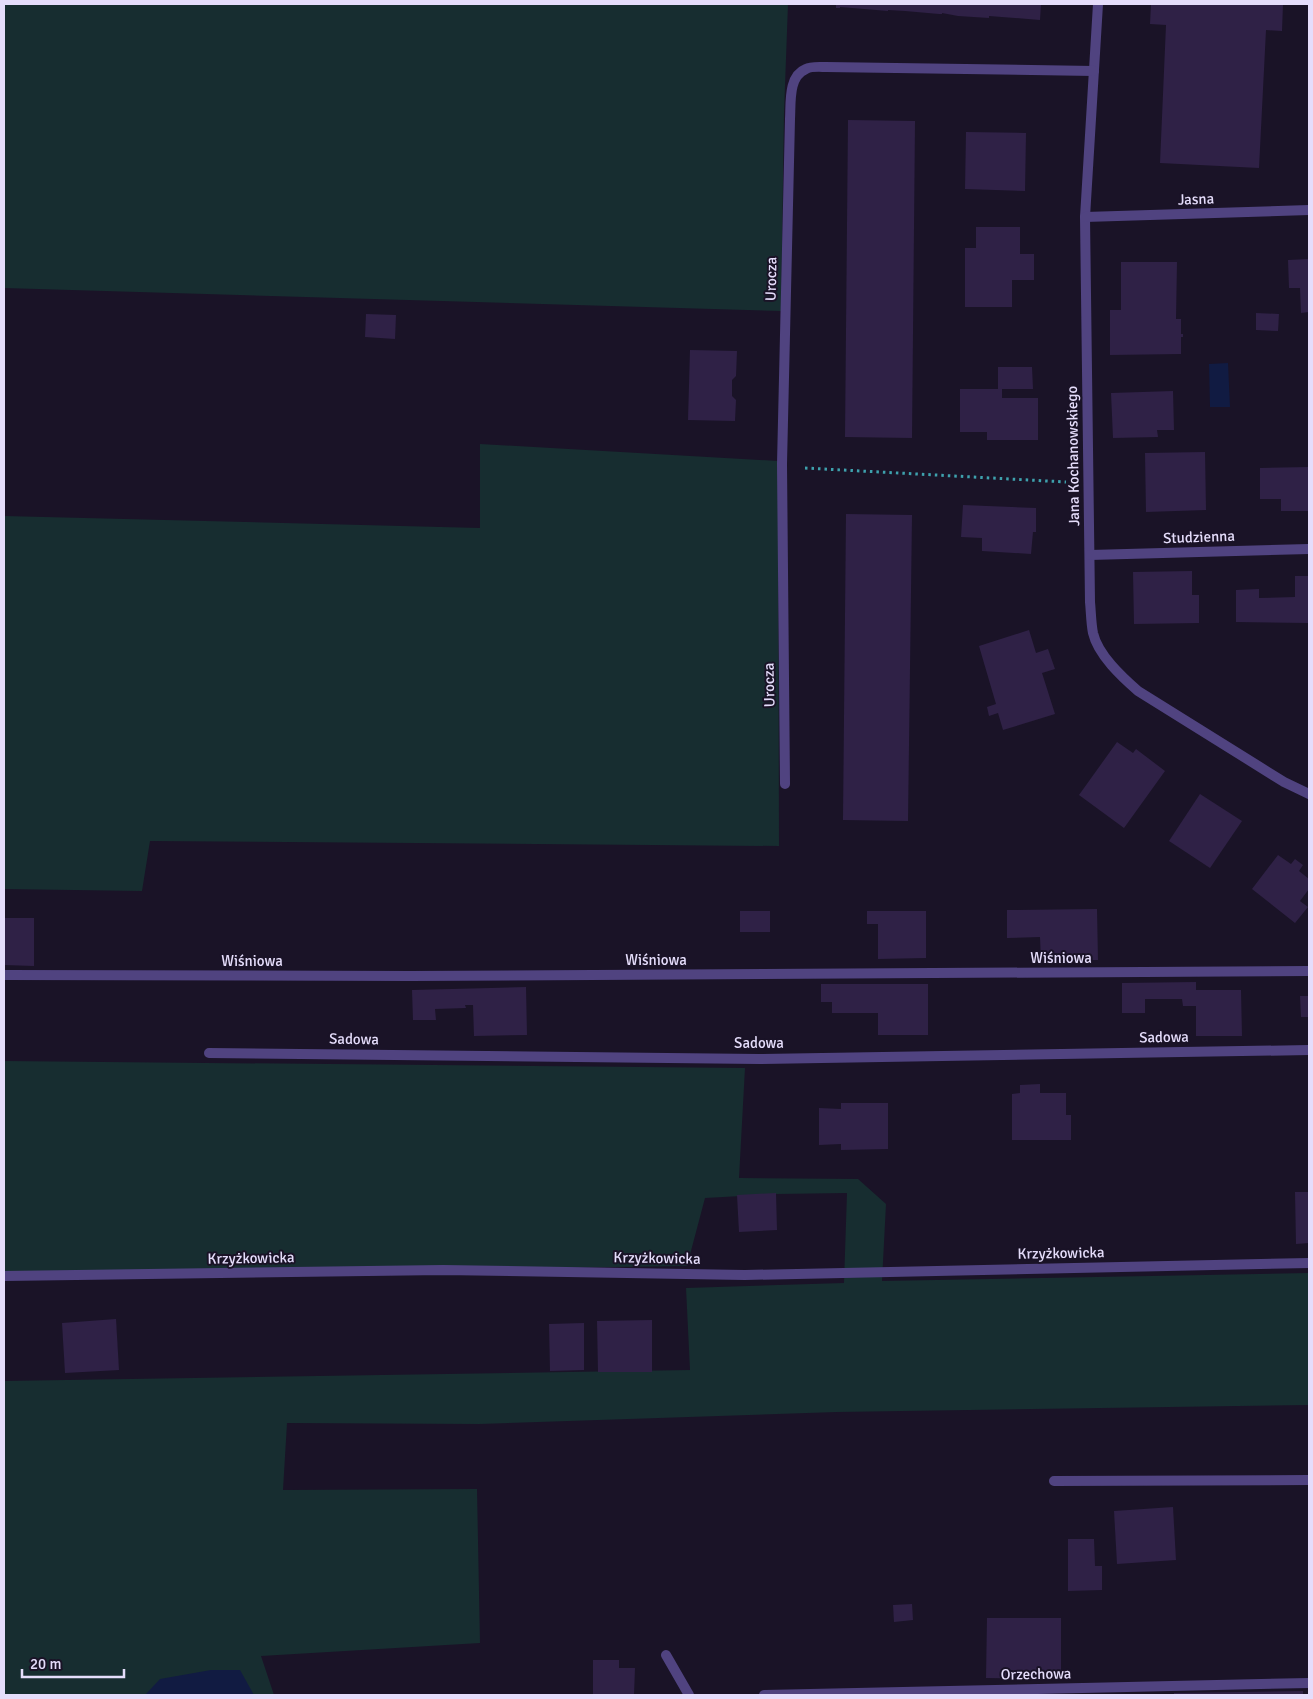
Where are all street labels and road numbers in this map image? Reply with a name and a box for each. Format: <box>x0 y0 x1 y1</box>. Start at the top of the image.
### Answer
street label: Jasna <box>1178 189 1214 209</box>
street label: Urocza <box>762 257 780 301</box>
street label: Jana Kochanowskiego <box>1063 386 1083 526</box>
street label: Studzienna <box>1163 527 1235 547</box>
street label: Urocza <box>760 663 778 707</box>
street label: Wiśniowa <box>1030 949 1092 967</box>
street label: Wiśniowa <box>625 951 687 969</box>
street label: Wiśniowa <box>221 952 283 970</box>
street label: Sadowa <box>1139 1028 1189 1046</box>
street label: Sadowa <box>329 1030 379 1048</box>
street label: Sadowa <box>734 1034 784 1052</box>
street label: Krzyżkowicka <box>1017 1243 1105 1263</box>
street label: Krzyżkowicka <box>207 1248 295 1268</box>
street label: Krzyżkowicka <box>613 1248 701 1268</box>
street label: Orzechowa <box>1001 1664 1071 1684</box>

